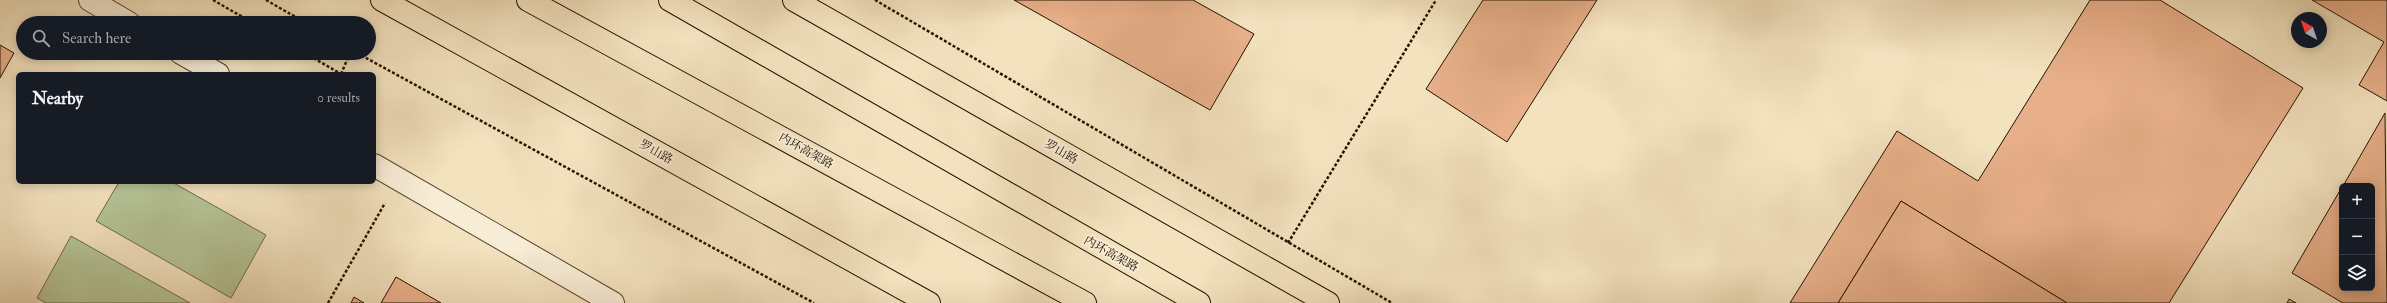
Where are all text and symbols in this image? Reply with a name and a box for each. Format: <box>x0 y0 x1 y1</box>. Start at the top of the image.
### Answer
north arrow <box>2291 12 2327 48</box>
search box <box>16 16 376 60</box>
icon: search <box>30 27 52 49</box>
text: Search here <box>62 29 131 48</box>
text: Nearby <box>32 88 83 109</box>
text: 0 results <box>317 90 360 106</box>
street label: 内环高架路 <box>776 130 836 172</box>
street label: 罗山路 <box>637 137 675 167</box>
street label: 罗山路 <box>1042 137 1080 167</box>
map controls <box>2339 183 2375 291</box>
button: + <box>2339 183 2375 219</box>
button: − <box>2339 219 2375 255</box>
street label: 内环高架路 <box>1081 233 1141 275</box>
button: layers <box>2339 255 2375 291</box>

